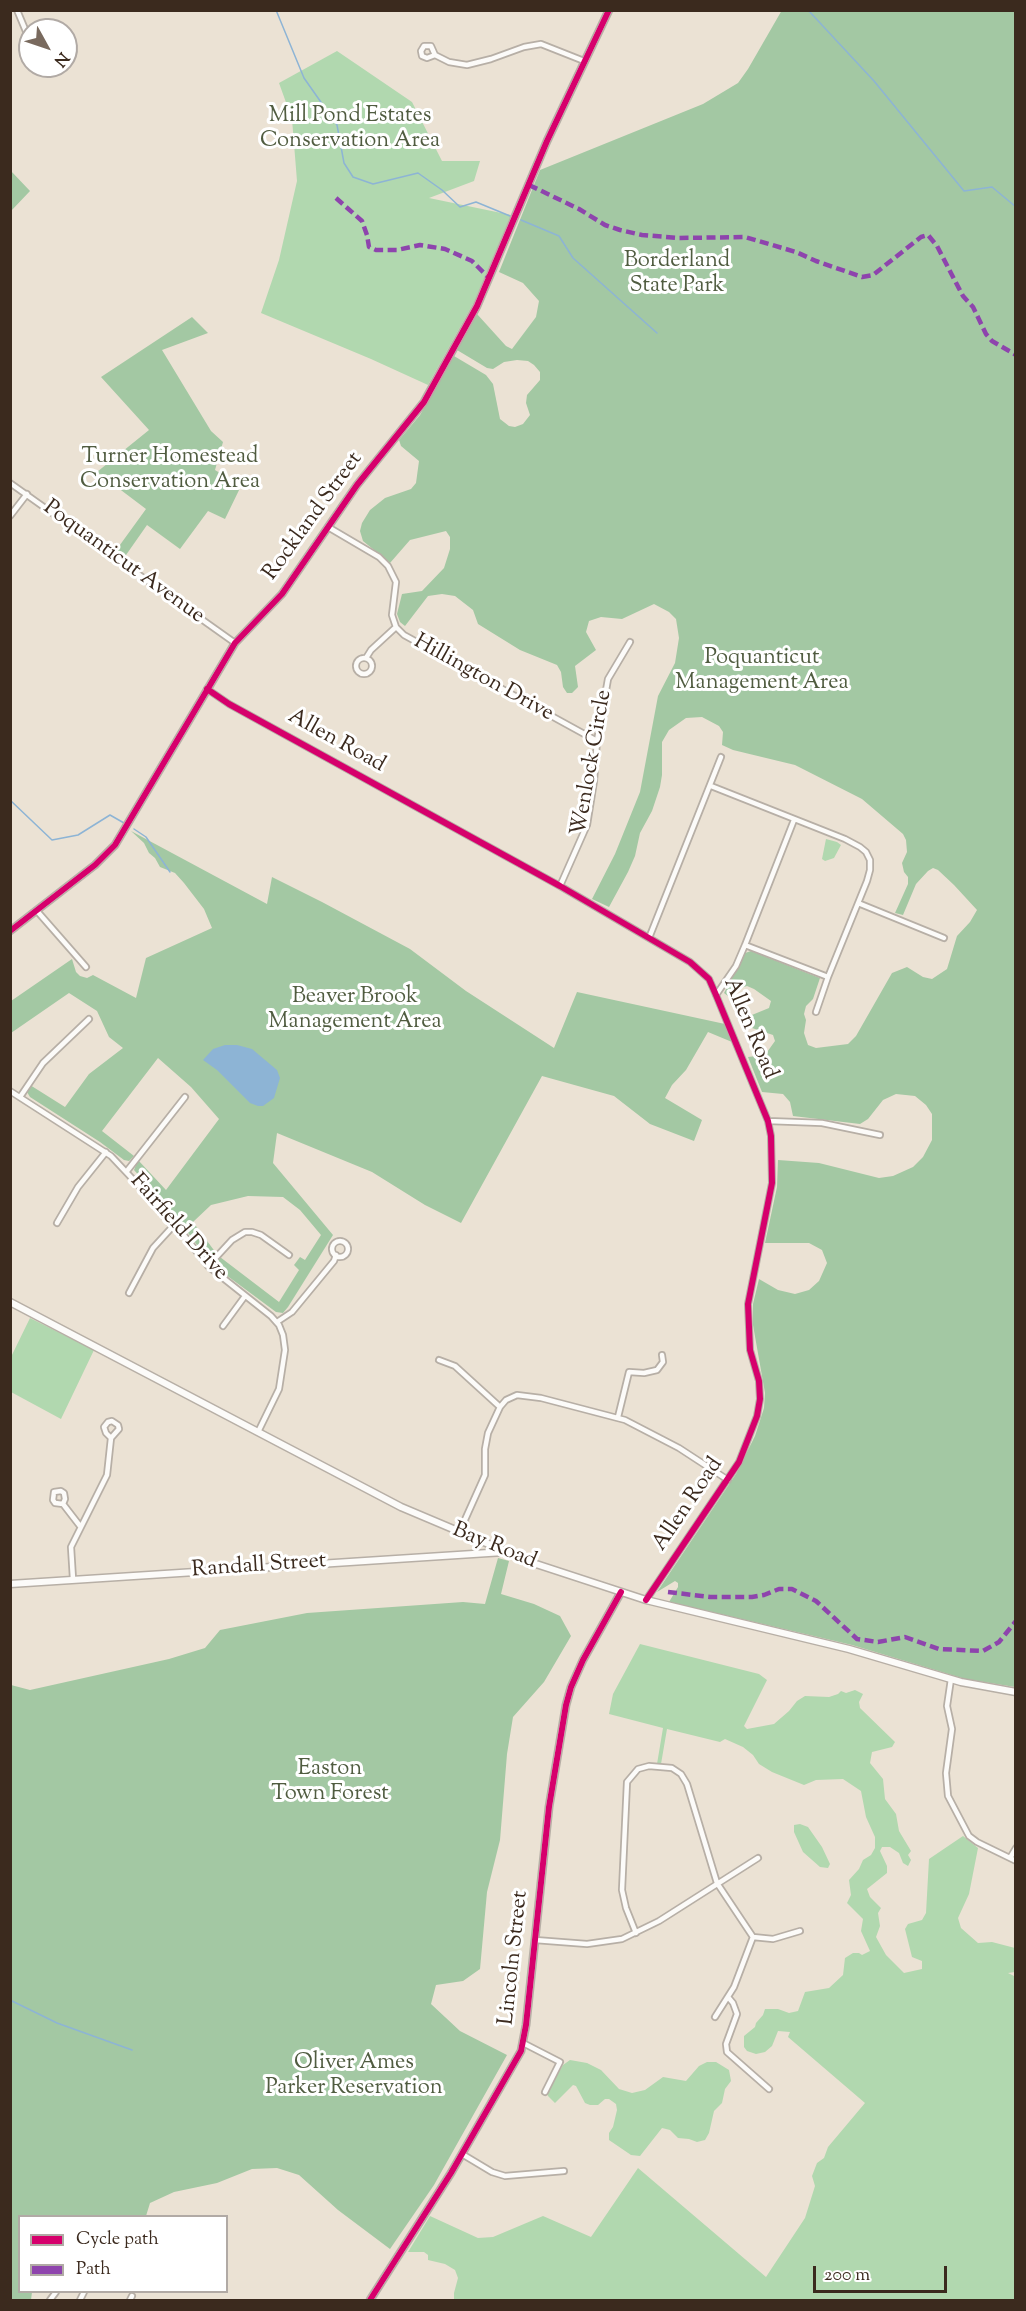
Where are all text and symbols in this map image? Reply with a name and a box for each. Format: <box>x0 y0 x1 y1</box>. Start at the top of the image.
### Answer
north arrow <box>18 18 78 78</box>
text: N <box>48 46 74 71</box>
park label: Mill Pond Estates Conservation Area <box>260 104 440 156</box>
park label: Borderland State Park <box>624 249 730 300</box>
park label: Turner Homestead Conservation Area <box>80 445 260 496</box>
street label: Rockland Street <box>259 448 369 586</box>
street label: Poquanticut Avenue <box>37 496 209 630</box>
street label: Hillington Drive <box>408 630 558 728</box>
park label: Poquanticut Management Area <box>675 646 849 698</box>
street label: Wenlock Circle <box>567 688 619 838</box>
street label: Allen Road <box>283 704 389 780</box>
street label: Allen Road <box>716 974 782 1084</box>
park label: Beaver Brook Management Area <box>268 985 442 1036</box>
street label: Fairfield Drive <box>123 1169 233 1287</box>
street label: Allen Road <box>648 1453 730 1557</box>
street label: Bay Road <box>448 1518 540 1576</box>
street label: Randall Street <box>191 1549 327 1585</box>
park label: Easton Town Forest <box>271 1757 389 1808</box>
street label: Lincoln Street <box>495 1890 535 2026</box>
park label: Oliver Ames Parker Reservation <box>265 2051 443 2102</box>
legend <box>18 2215 228 2293</box>
text: Cycle path <box>76 2227 159 2253</box>
scale bar <box>816 2254 950 2292</box>
text: Path <box>76 2257 111 2283</box>
text: 200 m <box>824 2263 870 2289</box>

